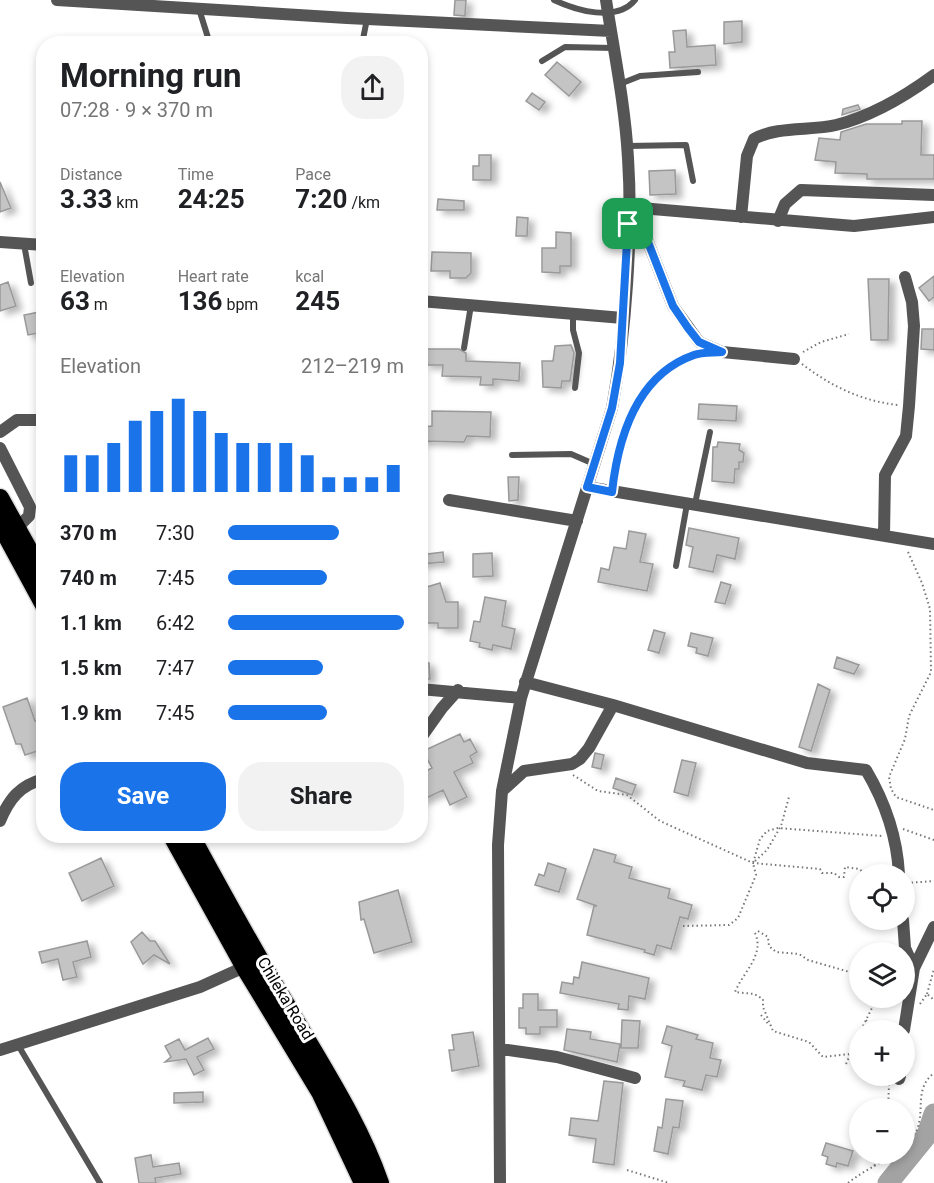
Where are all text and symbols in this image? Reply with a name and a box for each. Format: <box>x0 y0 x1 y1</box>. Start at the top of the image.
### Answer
text: Morning run <box>60 56 241 95</box>
button: share <box>341 56 404 119</box>
text: 07:28 · 9 × 370 m <box>60 98 213 122</box>
text: Distance <box>60 165 122 184</box>
text: Time <box>178 165 214 184</box>
text: Pace <box>295 165 331 184</box>
text: 3.33 <box>60 184 112 214</box>
text: 24:25 <box>178 184 245 214</box>
text: 7:20 <box>295 184 347 214</box>
text: km <box>112 193 138 212</box>
text: /km <box>347 193 380 212</box>
pin <box>602 198 653 249</box>
icon: arrive <box>611 207 644 240</box>
text: Elevation <box>60 267 125 286</box>
text: Heart rate <box>178 267 249 286</box>
text: kcal <box>295 267 324 286</box>
text: 63 <box>60 286 90 316</box>
text: 136 <box>178 286 222 316</box>
text: 245 <box>295 286 340 316</box>
text: m <box>90 295 108 314</box>
text: bpm <box>222 295 258 314</box>
text: Elevation <box>60 354 141 378</box>
text: 212–219 m <box>301 354 404 378</box>
text: 370 m <box>60 521 117 545</box>
text: 7:30 <box>156 521 195 545</box>
text: 740 m <box>60 566 117 590</box>
text: 7:45 <box>156 566 195 590</box>
text: 1.1 km <box>60 611 122 635</box>
text: 6:42 <box>156 611 195 635</box>
text: 1.5 km <box>60 656 122 680</box>
text: 7:47 <box>156 656 195 680</box>
text: 1.9 km <box>60 701 122 725</box>
text: 7:45 <box>156 701 195 725</box>
button: Save <box>60 762 226 831</box>
button: Share <box>238 762 404 831</box>
map controls <box>849 864 915 1164</box>
button: locate <box>849 864 915 930</box>
button: layers <box>849 942 915 1008</box>
street label: Chileka Road <box>253 954 318 1043</box>
button: + <box>849 1020 915 1086</box>
button: − <box>849 1098 915 1164</box>

